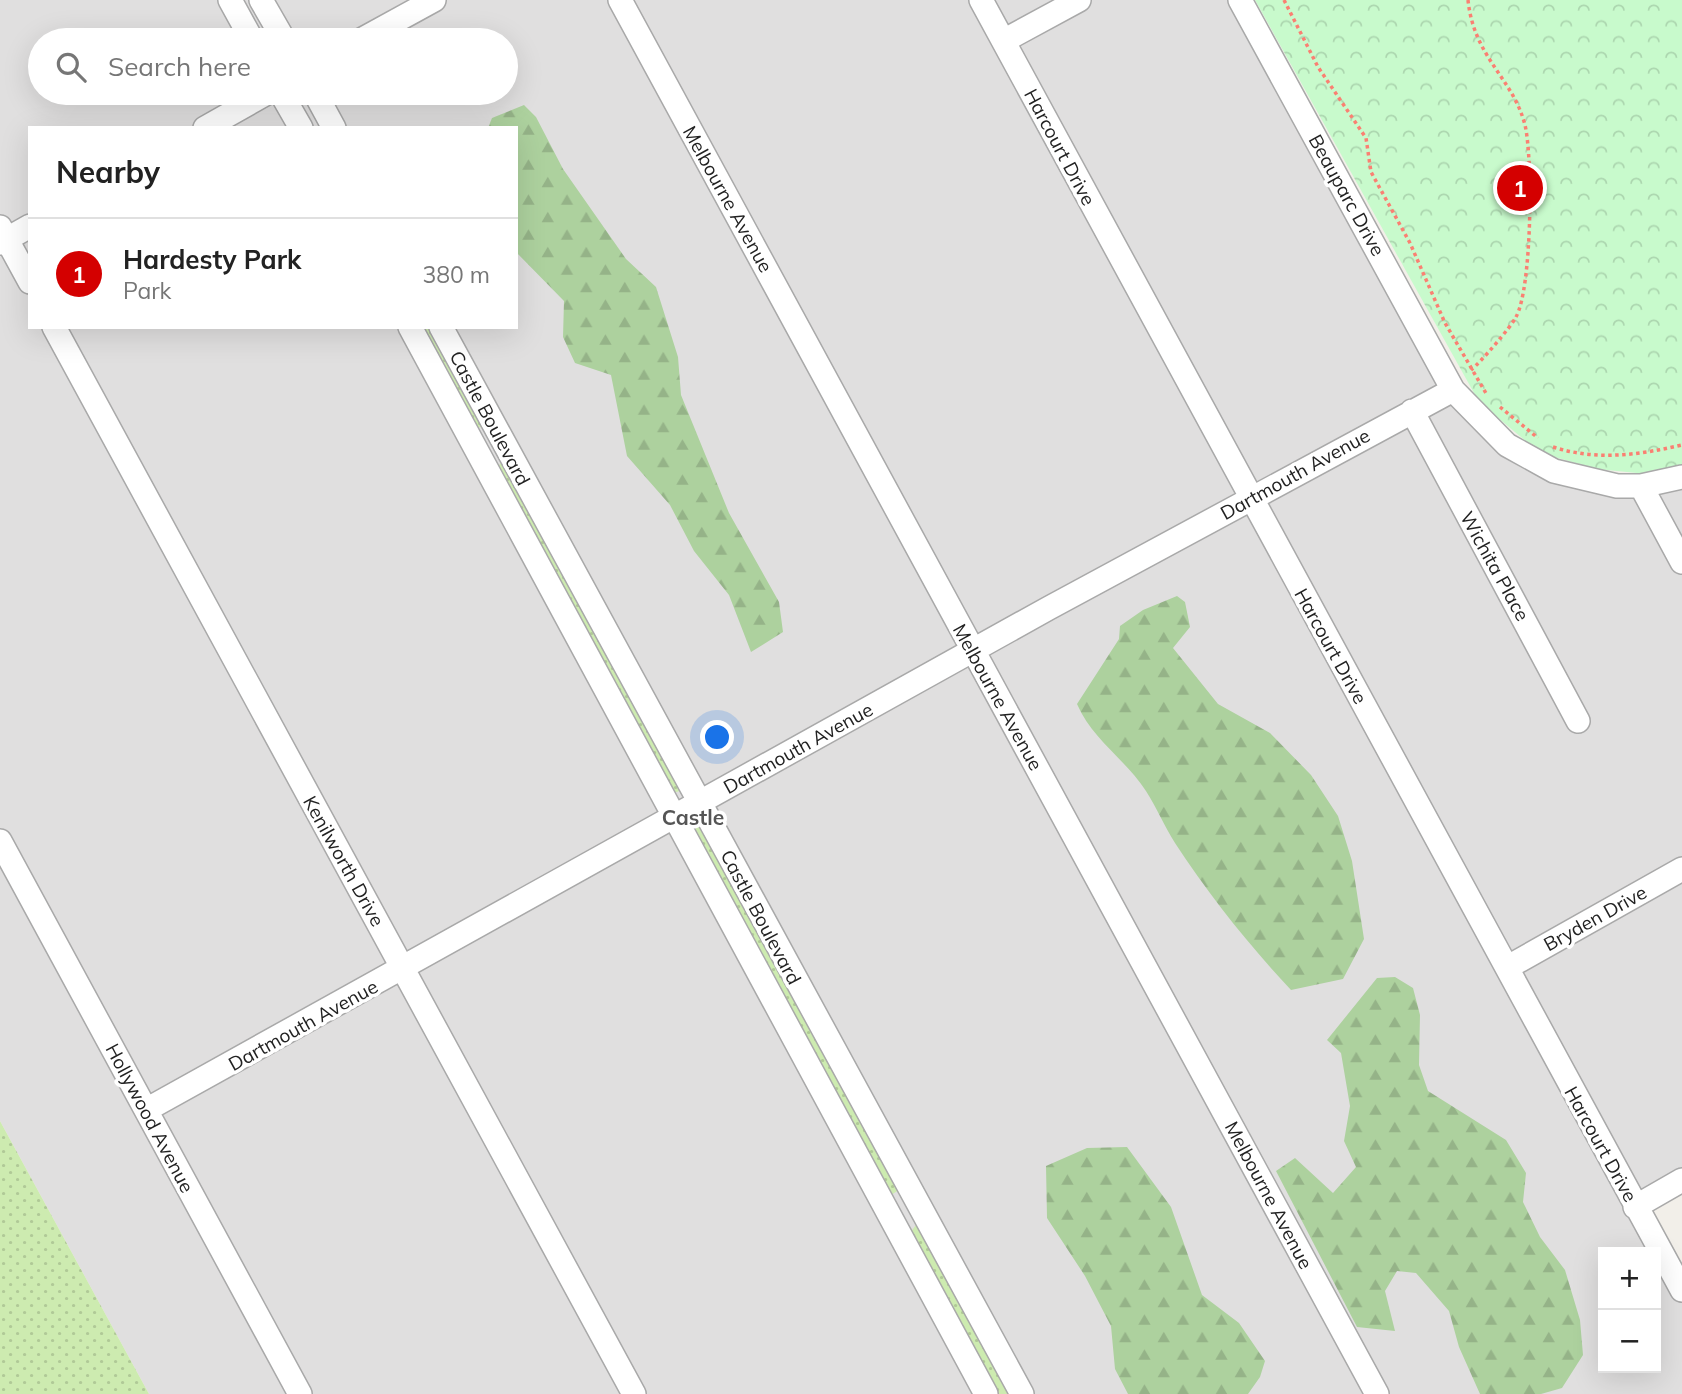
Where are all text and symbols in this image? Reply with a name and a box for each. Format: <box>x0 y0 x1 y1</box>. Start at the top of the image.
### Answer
search box <box>28 28 518 105</box>
icon: search <box>52 48 90 86</box>
text: Search here <box>108 50 251 83</box>
street label: Harcourt Drive <box>1019 85 1101 209</box>
street label: Melbourne Avenue <box>678 122 778 276</box>
street label: Beauparc Drive <box>1304 130 1390 260</box>
text: Nearby <box>56 153 160 191</box>
pin: 1 <box>1497 162 1543 214</box>
text: Hardesty Park <box>123 243 301 276</box>
text: 1 <box>72 260 86 289</box>
text: 380 m <box>422 260 490 289</box>
text: Park <box>123 276 171 305</box>
street label: Castle Boulevard <box>444 347 536 489</box>
street label: Dartmouth Avenue <box>1216 423 1374 525</box>
street label: Wichita Place <box>1455 507 1535 625</box>
street label: Harcourt Drive <box>1289 584 1373 708</box>
street label: Melbourne Avenue <box>948 620 1048 774</box>
street label: Dartmouth Avenue <box>719 697 877 799</box>
your location <box>700 720 734 754</box>
street label: Kenilworth Drive <box>298 792 390 930</box>
district label: Castle <box>662 804 724 830</box>
street label: Castle Boulevard <box>715 846 807 988</box>
street label: Bryden Drive <box>1539 880 1651 956</box>
street label: Dartmouth Avenue <box>224 974 382 1076</box>
street label: Hollywood Avenue <box>101 1039 199 1197</box>
street label: Harcourt Drive <box>1559 1082 1643 1206</box>
street label: Melbourne Avenue <box>1220 1117 1318 1273</box>
map controls <box>1598 1247 1661 1373</box>
button: + <box>1598 1247 1661 1310</box>
button: − <box>1598 1310 1661 1373</box>

